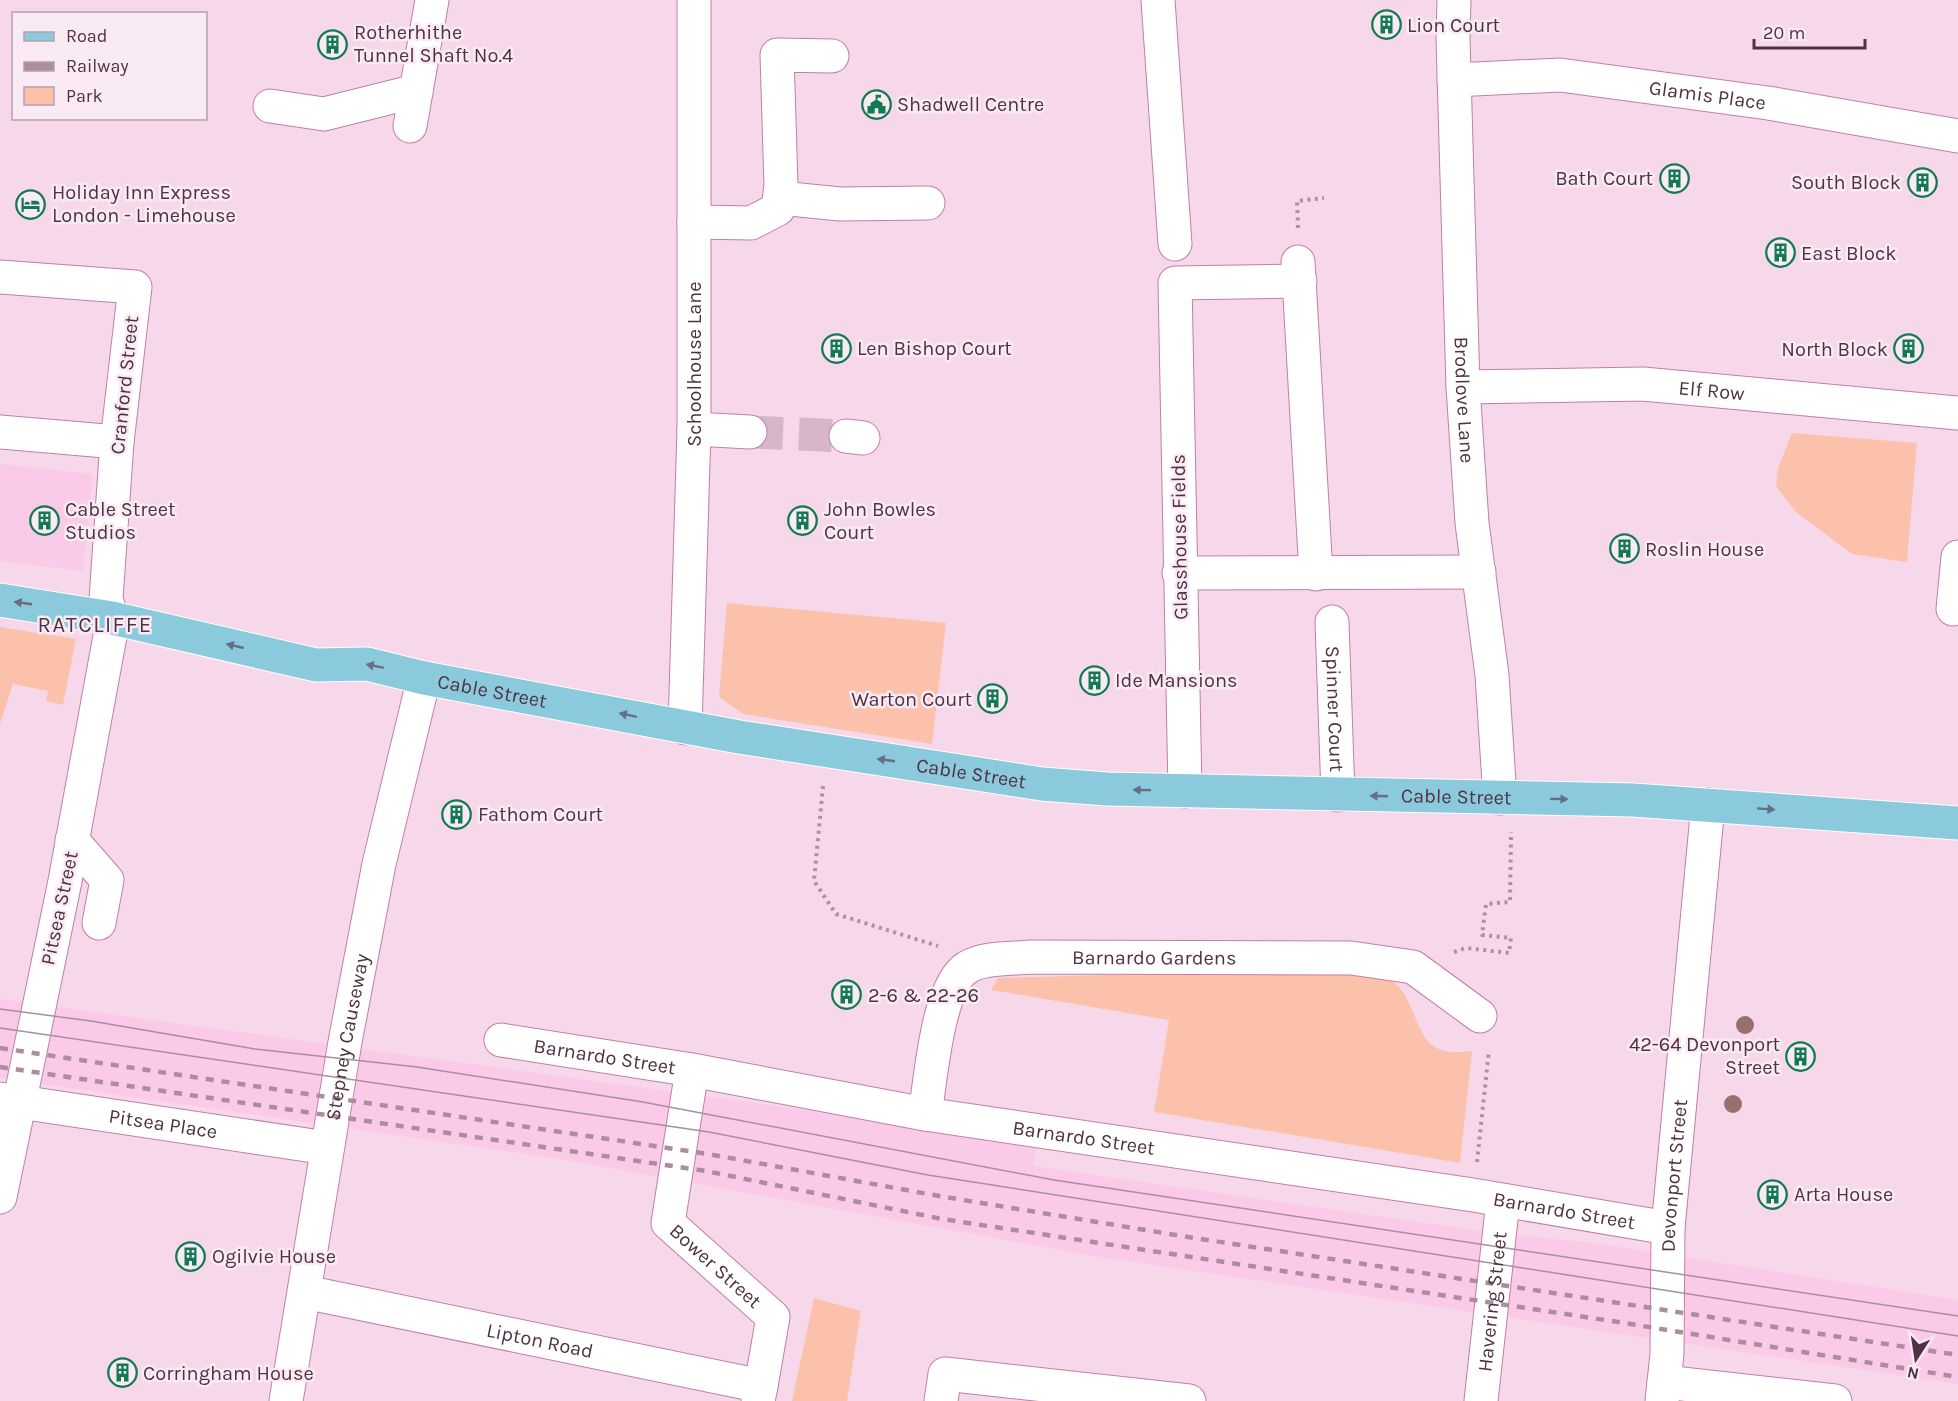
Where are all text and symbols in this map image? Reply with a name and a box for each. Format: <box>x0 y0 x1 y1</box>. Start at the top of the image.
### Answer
building icon: Lion Court <box>1370 9 1402 41</box>
legend <box>12 12 207 120</box>
scale bar <box>1754 12 1865 50</box>
place label: Lion Court <box>1407 14 1501 37</box>
place label: Rotherhithe Tunnel Shaft No.4 <box>354 21 513 67</box>
text: 20 m <box>1763 22 1805 44</box>
text: Road <box>66 25 107 47</box>
building icon: Rotherhithe Tunnel Shaft No.4 <box>317 28 349 60</box>
text: Railway <box>66 55 129 77</box>
street label: Glamis Place <box>1648 76 1767 115</box>
text: Park <box>66 85 103 107</box>
public building icon: Shadwell Centre <box>860 88 892 120</box>
place label: Shadwell Centre <box>897 93 1044 116</box>
building icon: Bath Court <box>1658 162 1690 194</box>
building icon: South Block <box>1906 166 1938 198</box>
place label: Bath Court <box>1555 167 1653 190</box>
place label: South Block <box>1791 171 1901 194</box>
place label: Holiday Inn Express London - Limehouse <box>52 181 236 227</box>
hotel icon: Holiday Inn Express London - Limehouse <box>15 188 47 220</box>
building icon: East Block <box>1764 237 1796 269</box>
place label: East Block <box>1801 242 1897 265</box>
street label: Schoolhouse Lane <box>682 281 706 447</box>
street label: Cranford Street <box>106 314 143 455</box>
building icon: Len Bishop Court <box>820 332 852 364</box>
building icon: North Block <box>1893 333 1925 365</box>
street label: Brodlove Lane <box>1450 336 1479 464</box>
place label: Len Bishop Court <box>857 337 1012 360</box>
place label: North Block <box>1781 338 1888 361</box>
street label: Elf Row <box>1678 376 1746 405</box>
street label: Glasshouse Fields <box>1167 454 1192 620</box>
place label: Cable Street Studios <box>65 498 176 544</box>
place label: John Bowles Court <box>824 498 936 544</box>
building icon: Cable Street Studios <box>28 505 60 537</box>
building icon: John Bowles Court <box>787 505 819 537</box>
building icon: Roslin House <box>1608 533 1640 565</box>
place label: Roslin House <box>1645 538 1764 561</box>
one-way arrow <box>13 599 32 608</box>
district label: RATCLIFFE <box>37 612 153 638</box>
one-way arrow <box>225 641 244 650</box>
street label: Spinner Court <box>1321 645 1348 773</box>
one-way arrow <box>365 661 384 670</box>
building icon: Ide Mansions <box>1078 664 1110 696</box>
place label: Ide Mansions <box>1115 669 1237 692</box>
street label: Cable Street <box>436 670 549 713</box>
building icon: Warton Court <box>977 683 1009 715</box>
place label: Warton Court <box>851 688 972 711</box>
one-way arrow <box>618 710 637 719</box>
street label: Cable Street <box>915 754 1028 793</box>
one-way arrow <box>876 756 895 765</box>
street label: Cable Street <box>1401 784 1512 809</box>
one-way arrow <box>1132 785 1151 794</box>
one-way arrow <box>1369 791 1388 801</box>
one-way arrow <box>1549 794 1568 804</box>
building icon: Fathom Court <box>441 798 473 830</box>
place label: Fathom Court <box>478 803 604 826</box>
one-way arrow <box>1757 804 1776 814</box>
street label: Pitsea Street <box>36 849 83 967</box>
street label: Barnardo Gardens <box>1072 946 1237 970</box>
street label: Stepney Causeway <box>321 952 374 1122</box>
building icon: 2-6 & 22-26 <box>831 979 863 1011</box>
place label: 2-6 & 22-26 <box>868 984 979 1007</box>
place label: 42-64 Devonport Street <box>1629 1033 1780 1079</box>
street label: Barnardo Street <box>532 1034 678 1079</box>
building icon: 42-64 Devonport Street <box>1785 1040 1817 1072</box>
street label: Devonport Street <box>1657 1098 1692 1252</box>
street label: Pitsea Place <box>107 1104 219 1143</box>
street label: Barnardo Street <box>1011 1116 1157 1160</box>
building icon: Arta House <box>1757 1178 1789 1210</box>
place label: Arta House <box>1794 1183 1893 1206</box>
street label: Barnardo Street <box>1492 1188 1637 1234</box>
street label: Bower Street <box>665 1219 766 1313</box>
street label: Havering Street <box>1473 1230 1512 1373</box>
building icon: Ogilvie House <box>175 1240 207 1272</box>
place label: Ogilvie House <box>212 1245 336 1268</box>
street label: Lipton Road <box>485 1319 595 1363</box>
north arrow <box>1886 1329 1946 1389</box>
building icon: Corringham House <box>106 1357 138 1389</box>
place label: Corringham House <box>143 1362 314 1385</box>
text: N <box>1905 1363 1921 1384</box>

